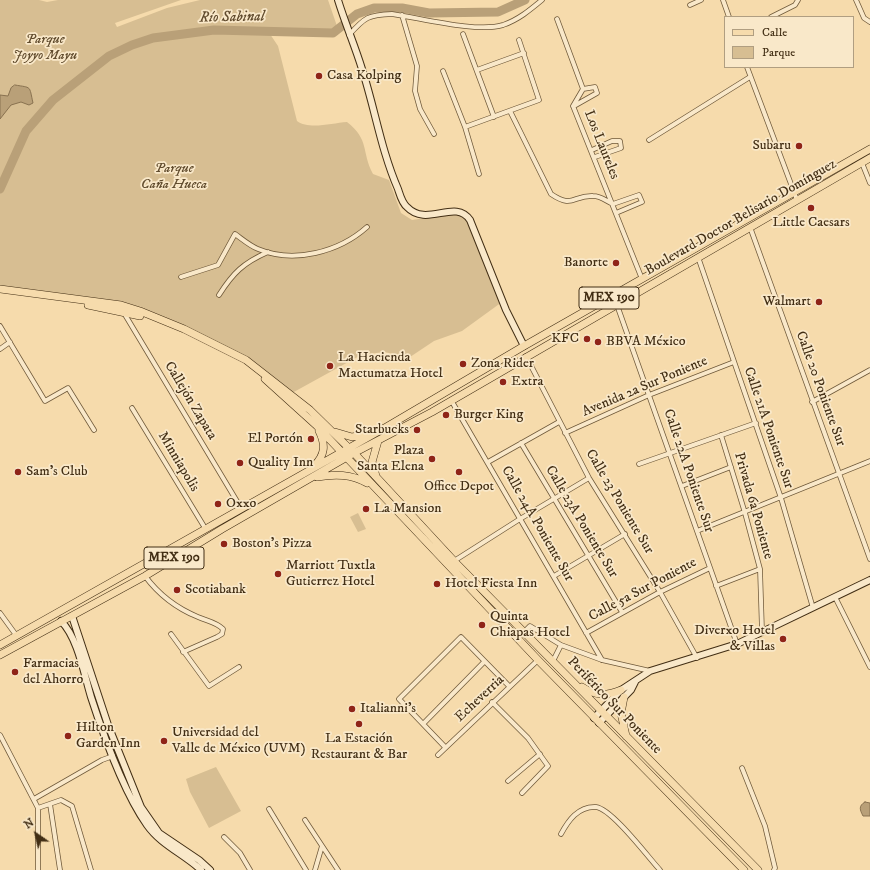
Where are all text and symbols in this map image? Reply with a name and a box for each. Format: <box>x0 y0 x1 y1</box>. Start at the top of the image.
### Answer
water label: Río Sabinal <box>199 8 265 28</box>
legend <box>724 16 854 68</box>
text: Calle <box>762 25 787 40</box>
park label: Parque Joyyo Mayu <box>13 32 77 64</box>
text: Parque <box>762 45 795 60</box>
place label: Casa Kolping <box>327 68 401 84</box>
marker: Casa Kolping <box>314 71 324 81</box>
street label: Los Laureles <box>580 108 622 182</box>
place label: Subaru <box>752 138 791 154</box>
marker: Subaru <box>794 141 804 151</box>
street label: Boulevard Doctor Belisario Domínguez <box>642 156 840 280</box>
park label: Parque Caña Hueca <box>141 161 207 194</box>
marker: Little Caesars <box>806 203 816 213</box>
place label: Little Caesars <box>772 215 850 231</box>
place label: Banorte <box>564 255 608 271</box>
marker: Banorte <box>611 258 621 268</box>
road number: MEX 190 <box>579 287 639 309</box>
place label: Walmart <box>763 294 811 310</box>
marker: Walmart <box>814 297 824 307</box>
street label: Calle 20 Poniente Sur <box>791 329 849 449</box>
place label: KFC <box>551 331 579 347</box>
marker: KFC <box>582 334 592 344</box>
place label: BBVA México <box>606 334 686 350</box>
marker: BBVA México <box>593 337 603 347</box>
place label: La Hacienda Mactumatza Hotel <box>338 350 443 382</box>
street label: Avenida 2a Sur Poniente <box>580 353 710 421</box>
place label: Zona Rider <box>471 356 534 372</box>
street label: Callejón Zapata <box>160 359 220 443</box>
marker: Zona Rider <box>458 359 468 369</box>
marker: La Hacienda Mactumatza Hotel <box>325 361 335 371</box>
street label: Calle 21A Poniente Sur <box>739 365 797 491</box>
place label: Extra <box>511 374 543 390</box>
marker: Extra <box>498 377 508 387</box>
place label: Burger King <box>454 407 523 423</box>
street label: Calle 22A Poniente Sur <box>659 407 717 535</box>
marker: Burger King <box>441 410 451 420</box>
place label: Starbucks <box>355 422 409 438</box>
marker: Starbucks <box>412 425 422 435</box>
street label: Minniapolis <box>154 429 202 495</box>
place label: El Portón <box>247 431 303 447</box>
marker: El Portón <box>306 434 316 444</box>
place label: Plaza Santa Elena <box>357 443 424 476</box>
street label: Calle 23 Poniente Sur <box>581 447 657 557</box>
street label: Privada 6a Poniente <box>730 451 776 561</box>
marker: Plaza Santa Elena <box>427 454 437 464</box>
place label: Quality Inn <box>248 455 313 471</box>
marker: Quality Inn <box>235 458 245 468</box>
street label: Calle 24A Poniente Sur <box>497 463 577 585</box>
street label: Calle 23A Poniente Sur <box>541 463 621 581</box>
place label: Sam's Club <box>26 464 88 480</box>
marker: Sam's Club <box>13 467 23 477</box>
marker: Office Depot <box>454 467 464 477</box>
place label: Office Depot <box>424 479 494 495</box>
place label: Oxxo <box>226 496 256 512</box>
marker: Oxxo <box>213 499 223 509</box>
place label: La Mansion <box>374 501 442 517</box>
marker: La Mansion <box>361 504 371 514</box>
place label: Boston's Pizza <box>232 536 312 552</box>
marker: Boston's Pizza <box>219 539 229 549</box>
road number: MEX 190 <box>144 547 204 569</box>
street label: Calle 5a Sur Poniente <box>586 555 700 625</box>
place label: Marriott Tuxtla Gutierrez Hotel <box>286 558 375 590</box>
marker: Marriott Tuxtla Gutierrez Hotel <box>273 569 283 579</box>
place label: Hotel Fiesta Inn <box>445 576 537 592</box>
marker: Hotel Fiesta Inn <box>432 579 442 589</box>
place label: Scotiabank <box>185 582 246 598</box>
marker: Scotiabank <box>172 585 182 595</box>
place label: Quinta Chiapas Hotel <box>490 609 570 642</box>
marker: Quinta Chiapas Hotel <box>477 620 487 630</box>
place label: Diverxo Hotel & Villas <box>694 623 775 656</box>
marker: Diverxo Hotel & Villas <box>778 634 788 644</box>
street label: Periférico Sur Poniente <box>563 654 665 758</box>
place label: Farmacias del Ahorro <box>23 656 83 688</box>
marker: Farmacias del Ahorro <box>10 667 20 677</box>
street label: Echeverria <box>452 672 508 726</box>
place label: Italianni's <box>360 701 416 717</box>
marker: Italianni's <box>347 704 357 714</box>
marker: La Estación Restaurant & Bar <box>354 719 364 729</box>
place label: Hilton Garden Inn <box>76 720 140 752</box>
place label: Universidad del Valle de México (UVM) <box>172 725 305 758</box>
marker: Hilton Garden Inn <box>63 731 73 741</box>
place label: La Estación Restaurant & Bar <box>311 731 407 764</box>
marker: Universidad del Valle de México (UVM) <box>159 736 169 746</box>
north arrow <box>16 814 56 854</box>
text: N <box>22 816 37 832</box>

